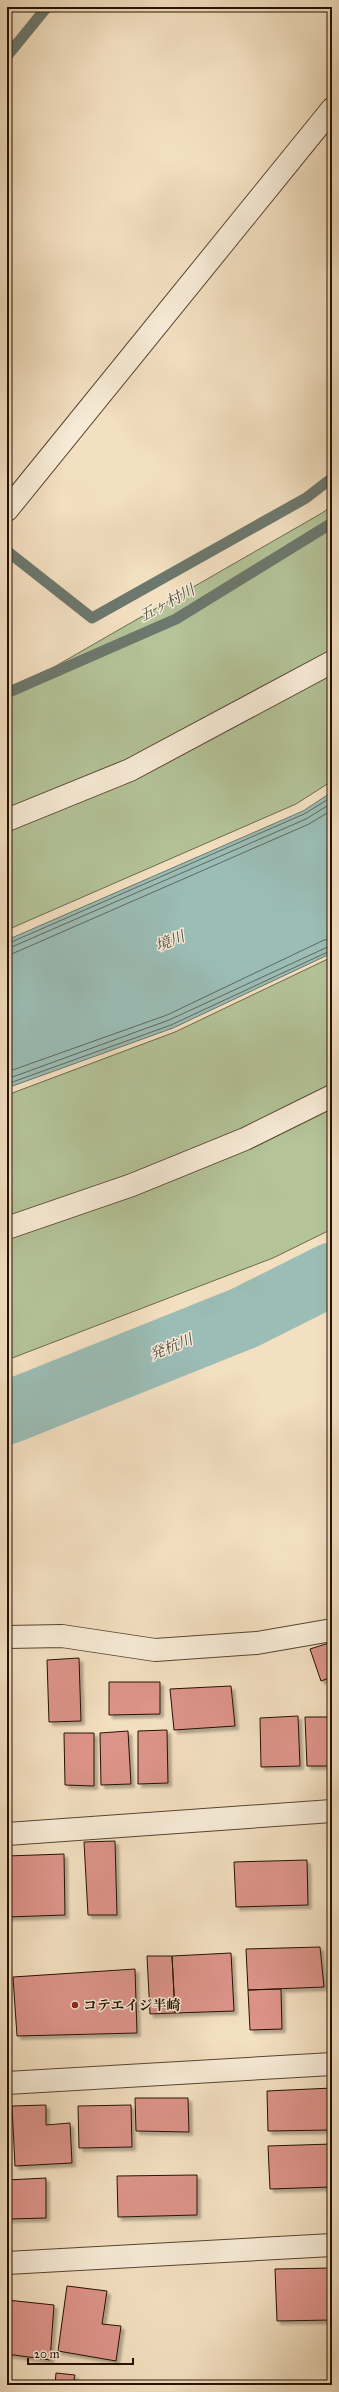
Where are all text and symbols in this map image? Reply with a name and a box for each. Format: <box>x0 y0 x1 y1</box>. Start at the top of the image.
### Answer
water label: 五ヶ村川 <box>136 580 199 625</box>
water label: 境川 <box>153 926 189 955</box>
water label: 発杭川 <box>147 1329 197 1364</box>
place label: コテエイジ半崎 <box>83 1997 180 2014</box>
marker: コテエイジ半崎 <box>70 2000 80 2010</box>
scale bar <box>28 2340 133 2366</box>
text: 20 m <box>34 2347 60 2361</box>

